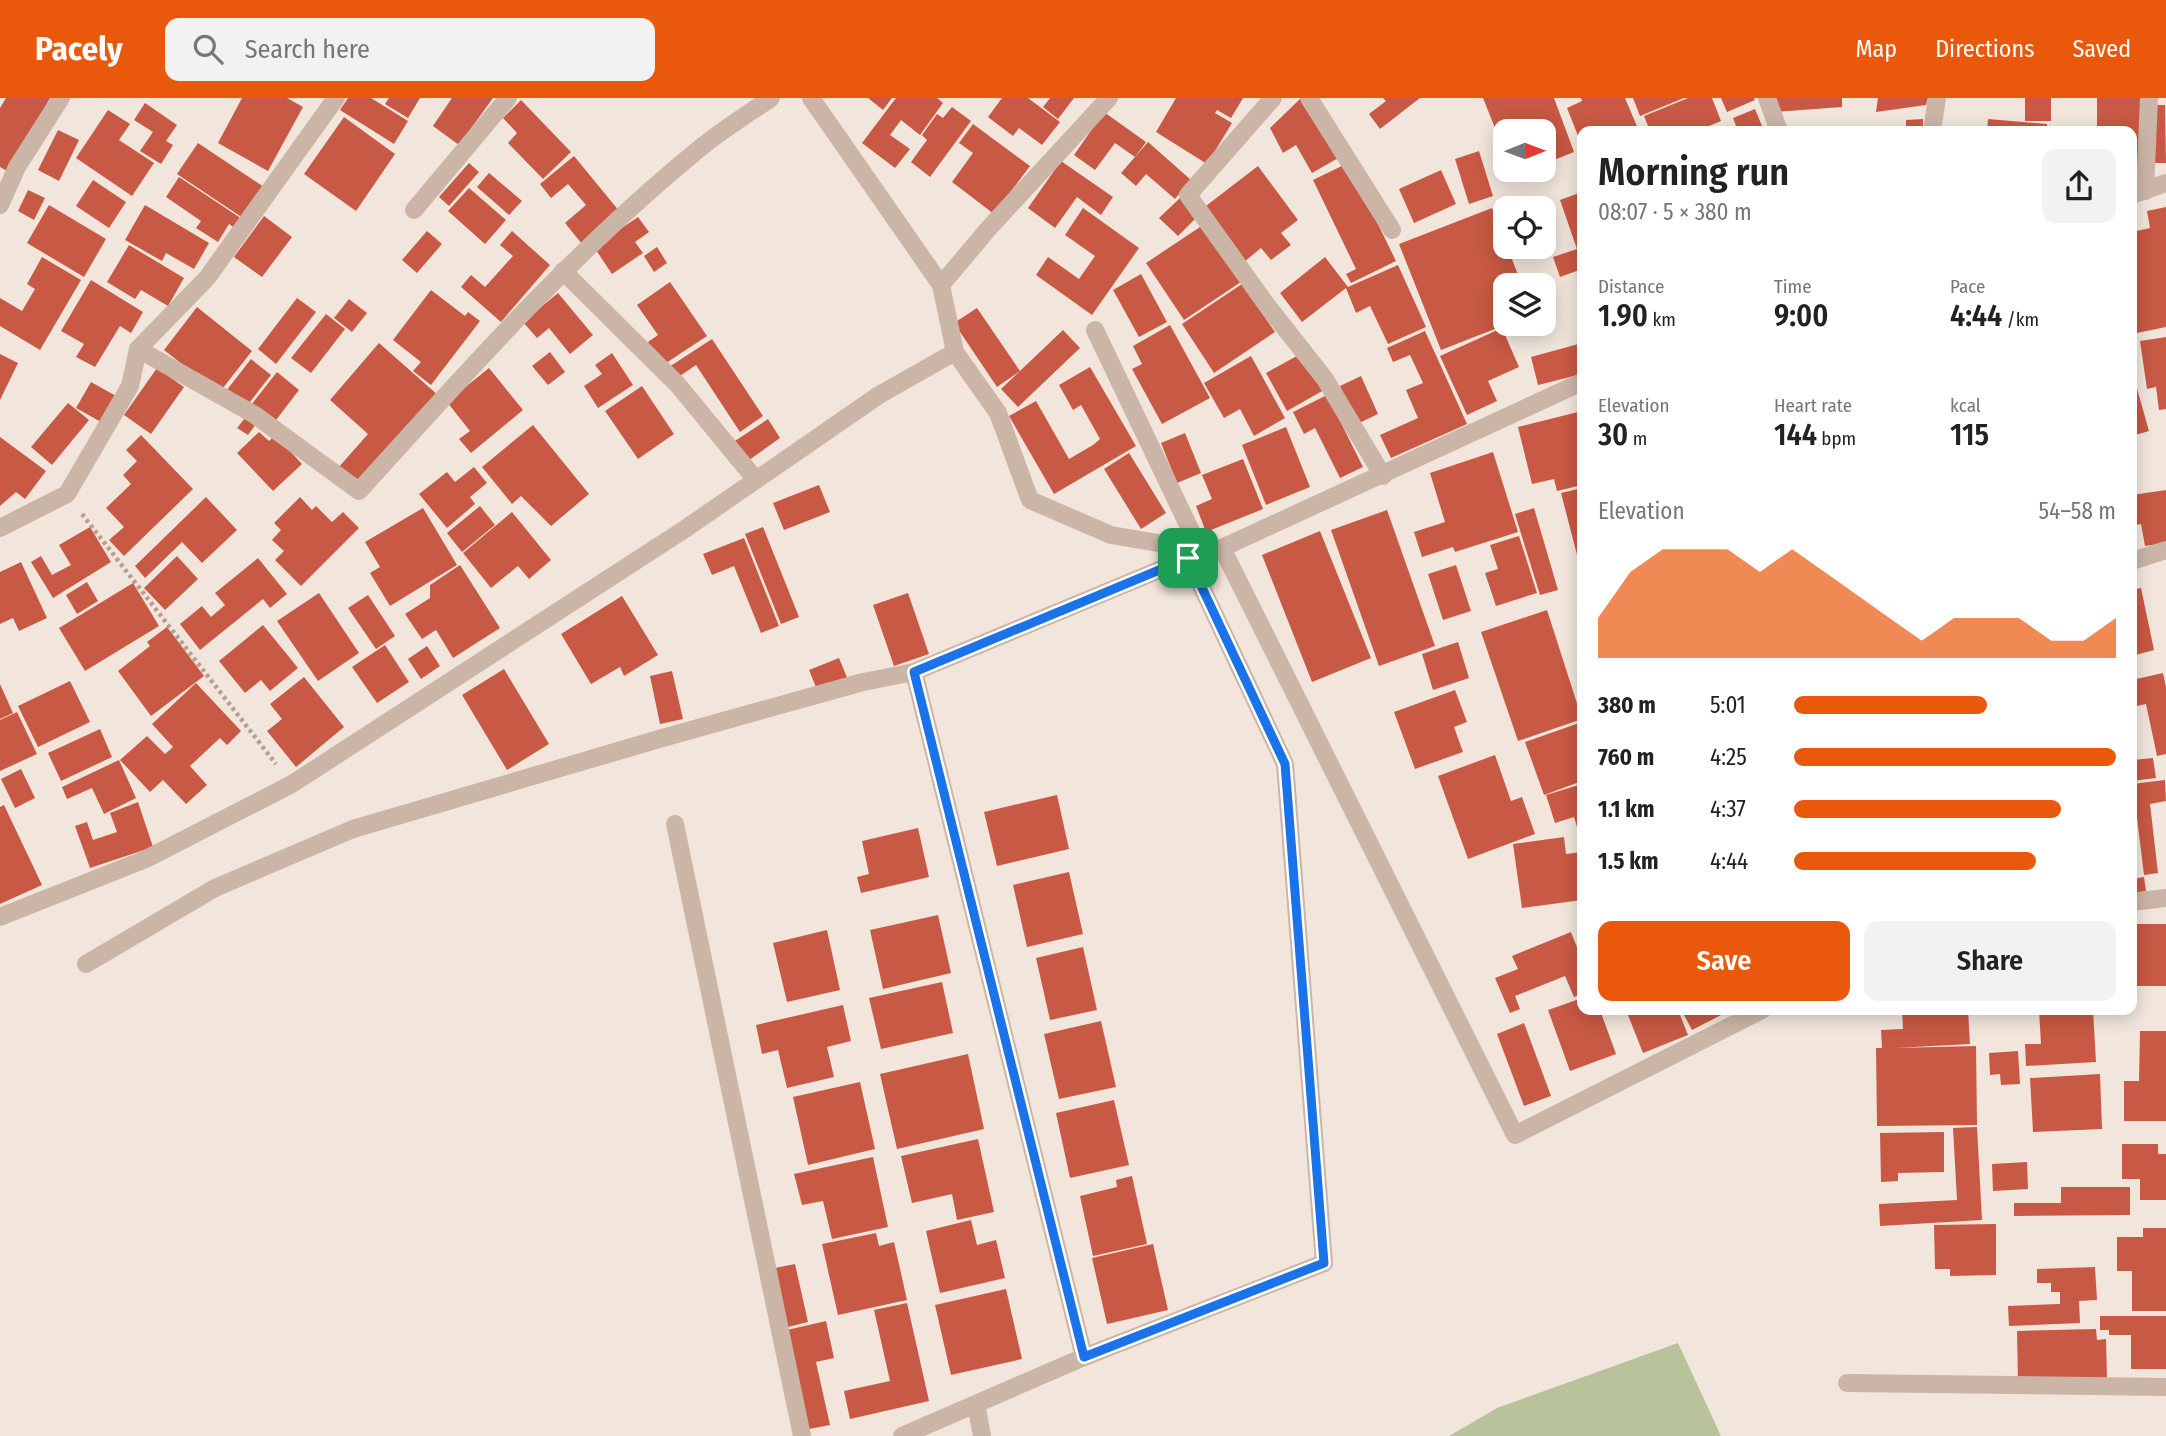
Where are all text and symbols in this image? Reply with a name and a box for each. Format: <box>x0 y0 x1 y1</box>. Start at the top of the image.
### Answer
search box <box>165 18 655 81</box>
text: Pacely <box>35 29 123 69</box>
icon: search <box>189 30 227 68</box>
text: Search here <box>245 34 370 65</box>
text: Map <box>1856 35 1897 63</box>
text: Directions <box>1935 35 2034 63</box>
text: Saved <box>2072 35 2131 63</box>
north arrow <box>1493 119 1556 182</box>
map controls <box>1493 119 1556 336</box>
text: Morning run <box>1598 149 1789 195</box>
button: share <box>2042 149 2116 223</box>
button: locate <box>1493 196 1556 259</box>
text: 08:07 · 5 × 380 m <box>1598 198 1752 226</box>
button: layers <box>1493 273 1556 336</box>
text: Distance <box>1598 275 1665 298</box>
text: Time <box>1774 275 1812 298</box>
text: Pace <box>1950 275 1985 298</box>
text: 1.90 <box>1598 298 1648 334</box>
text: 9:00 <box>1774 298 1828 334</box>
text: 4:44 <box>1950 298 2002 334</box>
text: km <box>1648 308 1676 331</box>
text: /km <box>2002 308 2039 331</box>
text: Elevation <box>1598 394 1670 417</box>
text: Heart rate <box>1774 394 1852 417</box>
text: kcal <box>1950 394 1981 417</box>
text: 30 <box>1598 417 1628 453</box>
text: 144 <box>1774 417 1817 453</box>
text: 115 <box>1950 417 1989 453</box>
text: m <box>1628 427 1647 450</box>
text: bpm <box>1817 427 1856 450</box>
text: Elevation <box>1598 497 1685 525</box>
text: 54–58 m <box>2038 497 2116 525</box>
pin <box>1158 528 1218 588</box>
icon: arrive <box>1169 539 1207 577</box>
text: 380 m <box>1598 691 1656 719</box>
text: 5:01 <box>1710 691 1746 719</box>
text: 760 m <box>1598 743 1654 771</box>
text: 4:25 <box>1710 743 1747 771</box>
text: 1.1 km <box>1598 795 1654 823</box>
text: 4:37 <box>1710 795 1746 823</box>
text: 1.5 km <box>1598 847 1659 875</box>
text: 4:44 <box>1710 847 1748 875</box>
button: Save <box>1598 921 1850 1001</box>
button: Share <box>1864 921 2116 1001</box>

